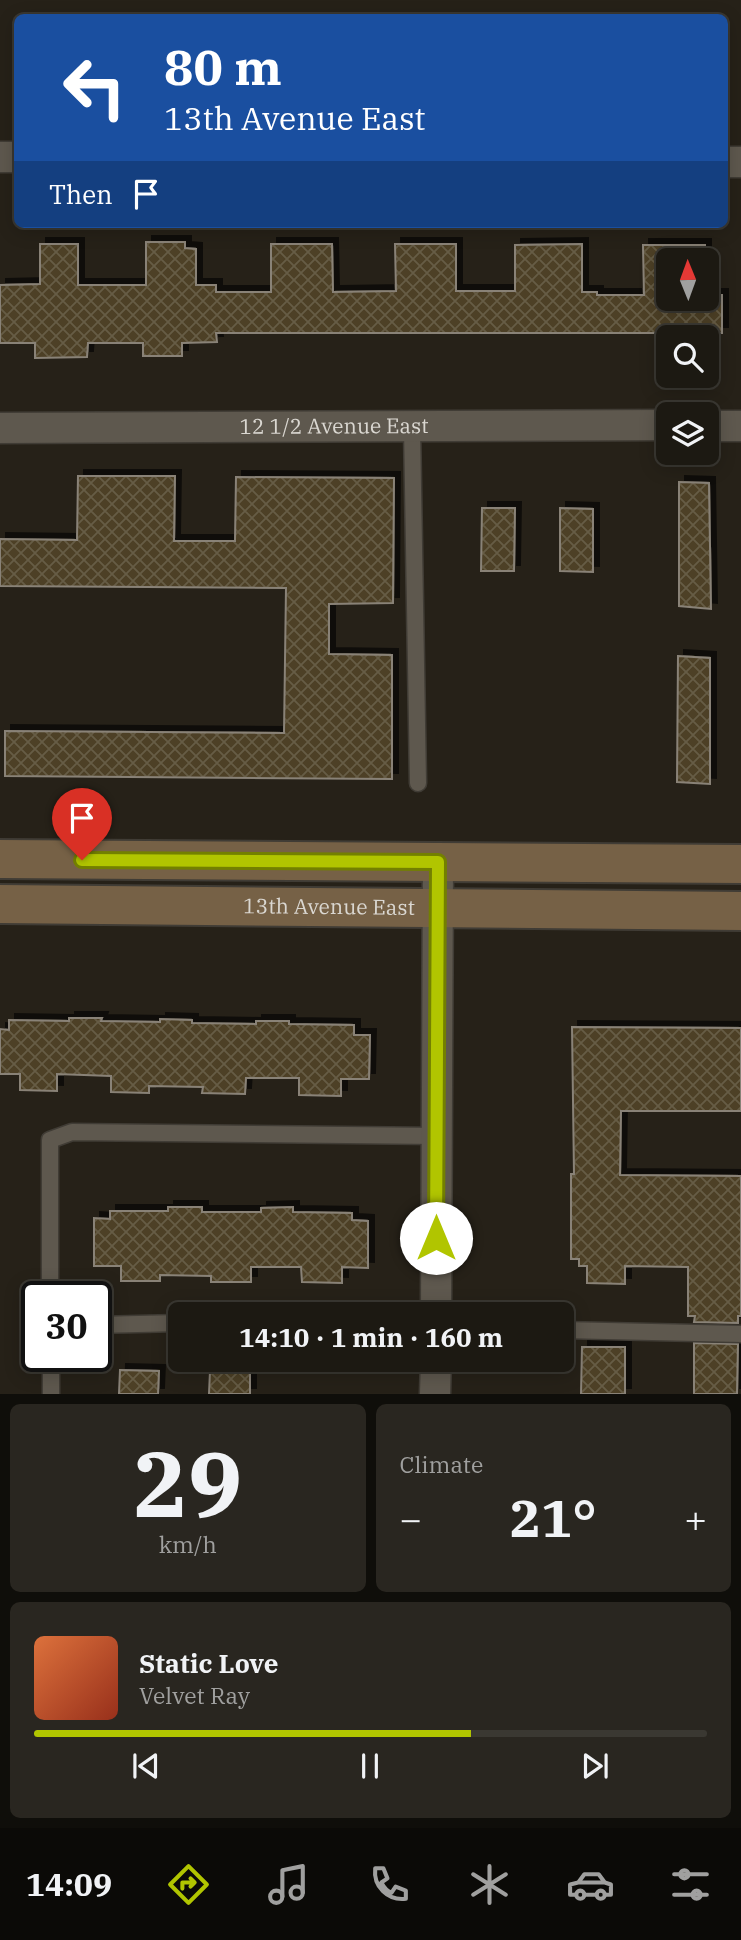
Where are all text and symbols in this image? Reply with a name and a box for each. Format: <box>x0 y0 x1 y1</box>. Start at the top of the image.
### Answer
text: 80 m <box>164 35 282 98</box>
icon: left <box>49 42 140 133</box>
text: 13th Avenue East <box>164 97 426 139</box>
icon: arrive <box>127 175 165 213</box>
text: Then <box>49 177 113 211</box>
north arrow <box>656 248 719 312</box>
map controls <box>656 248 719 465</box>
button: search <box>656 325 719 388</box>
button: layers <box>656 402 719 465</box>
street label: 12 1/2 Avenue East <box>239 411 429 440</box>
pin <box>52 788 112 860</box>
icon: arrive <box>63 799 101 837</box>
street label: 13th Avenue East <box>243 891 415 921</box>
position arrow <box>399 1201 473 1275</box>
speed limit sign: 30 <box>21 1281 112 1372</box>
text: 14:10 · 1 min · 160 m <box>239 1320 503 1354</box>
text: 29 <box>133 1424 242 1542</box>
text: Climate <box>400 1449 483 1479</box>
text: 21° <box>510 1484 597 1551</box>
text: − <box>400 1494 422 1543</box>
text: + <box>684 1494 707 1543</box>
text: km/h <box>159 1529 217 1559</box>
text: Static Love <box>139 1646 278 1680</box>
text: Velvet Ray <box>139 1680 250 1710</box>
icon: previous <box>127 1747 165 1785</box>
icon: pause <box>351 1747 389 1785</box>
icon: next <box>576 1747 614 1785</box>
icon: directions <box>164 1860 213 1909</box>
icon: music <box>264 1860 313 1909</box>
icon: phone <box>365 1860 414 1909</box>
icon: climate <box>465 1860 514 1909</box>
icon: car <box>566 1860 615 1909</box>
icon: filters <box>666 1860 715 1909</box>
text: 14:09 <box>26 1863 112 1905</box>

